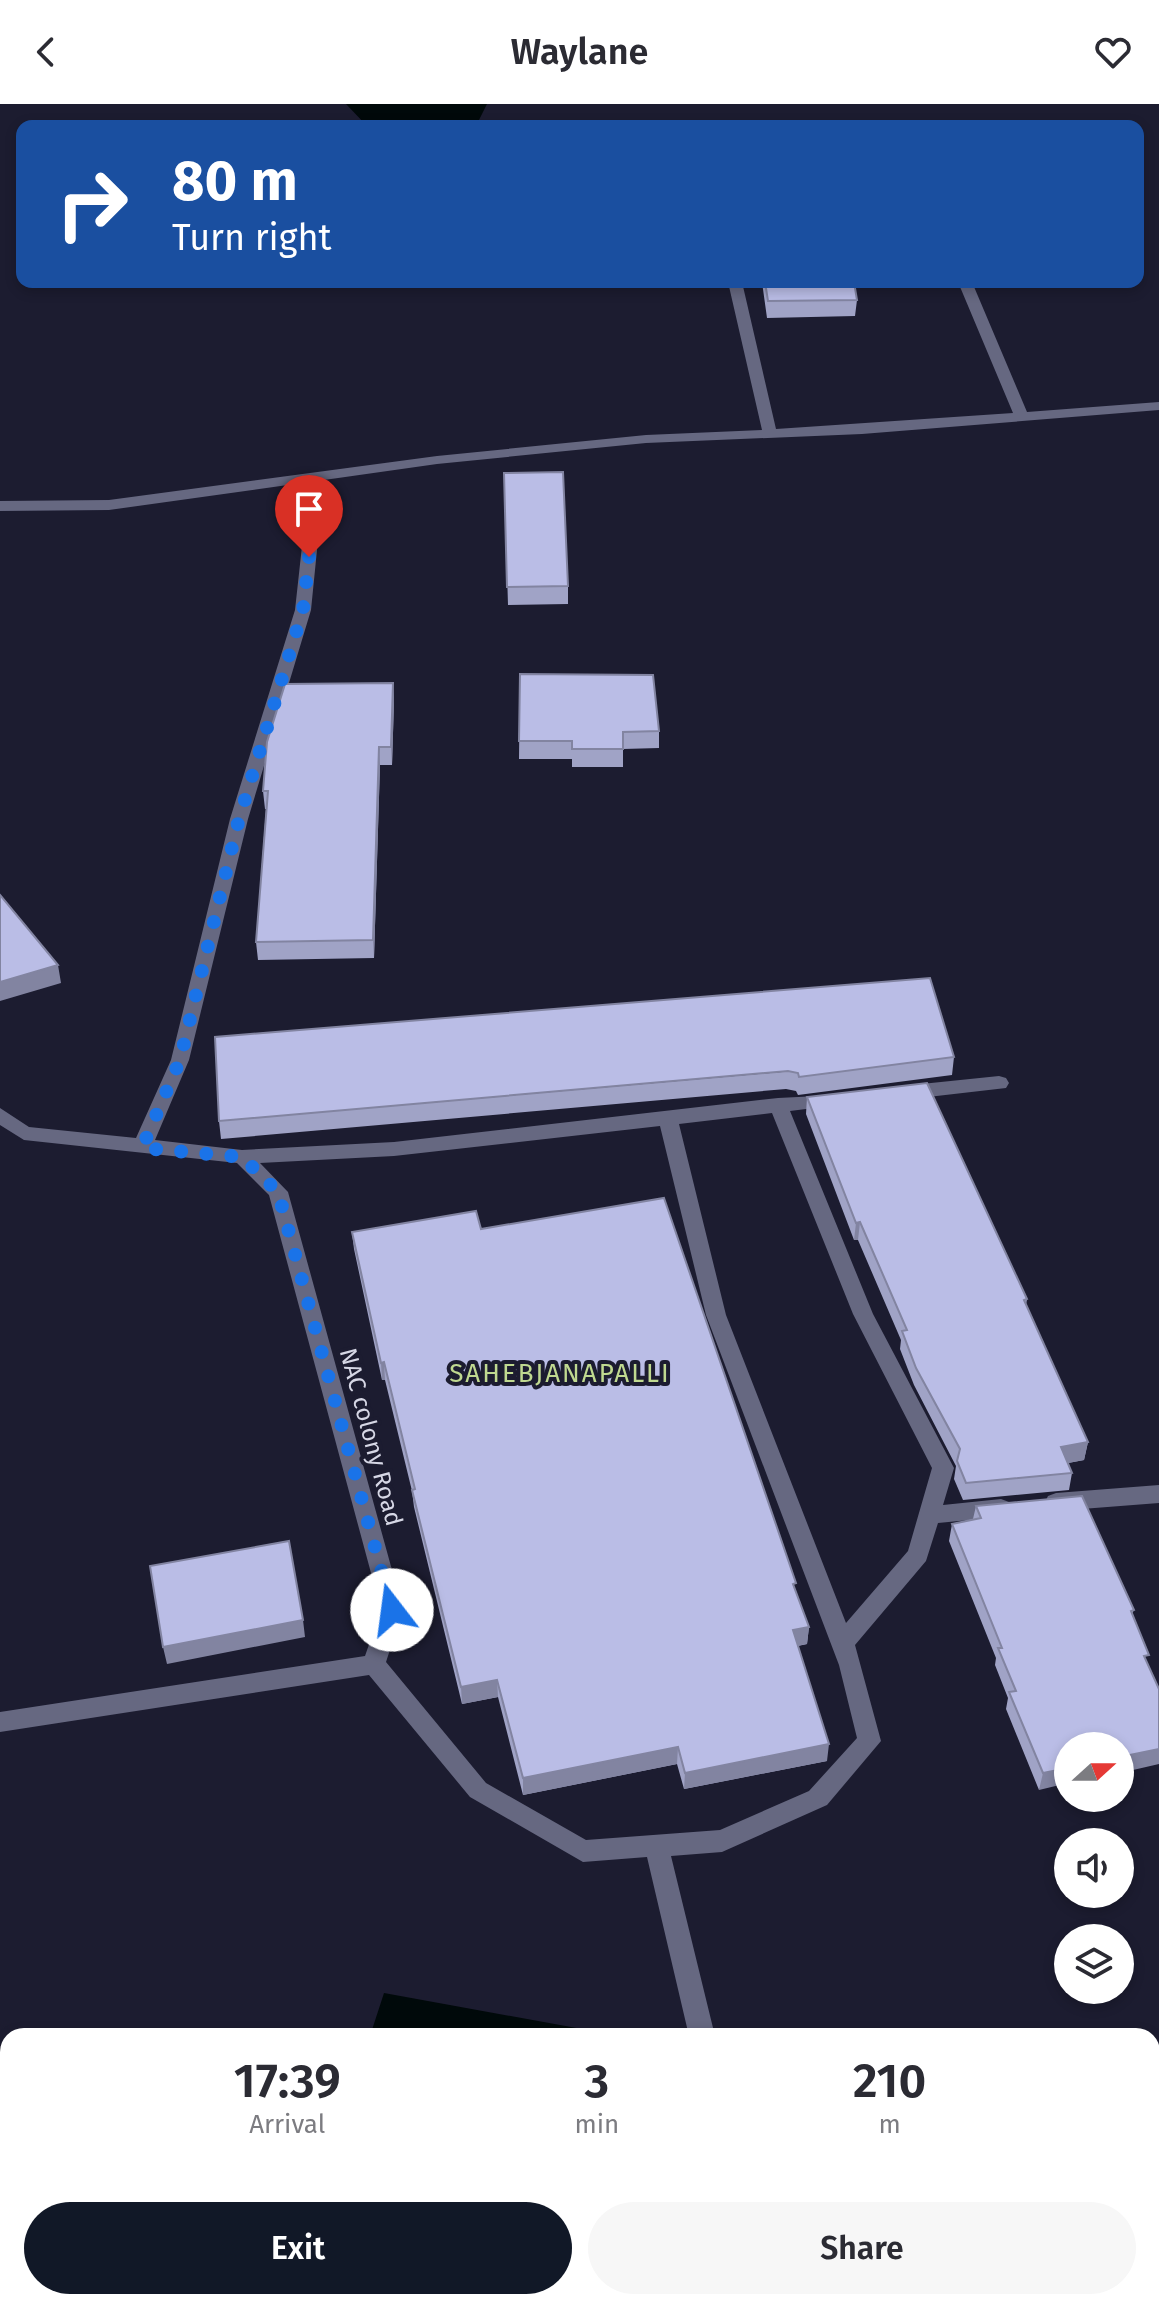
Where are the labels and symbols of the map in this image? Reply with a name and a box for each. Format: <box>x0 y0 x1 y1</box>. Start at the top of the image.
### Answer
pin <box>275 475 343 557</box>
street label: NAC colony Road <box>334 1345 408 1529</box>
district label: SAHEBJANAPALLI <box>449 1358 671 1389</box>
position arrow <box>350 1568 434 1652</box>
north arrow <box>1054 1732 1134 1812</box>

